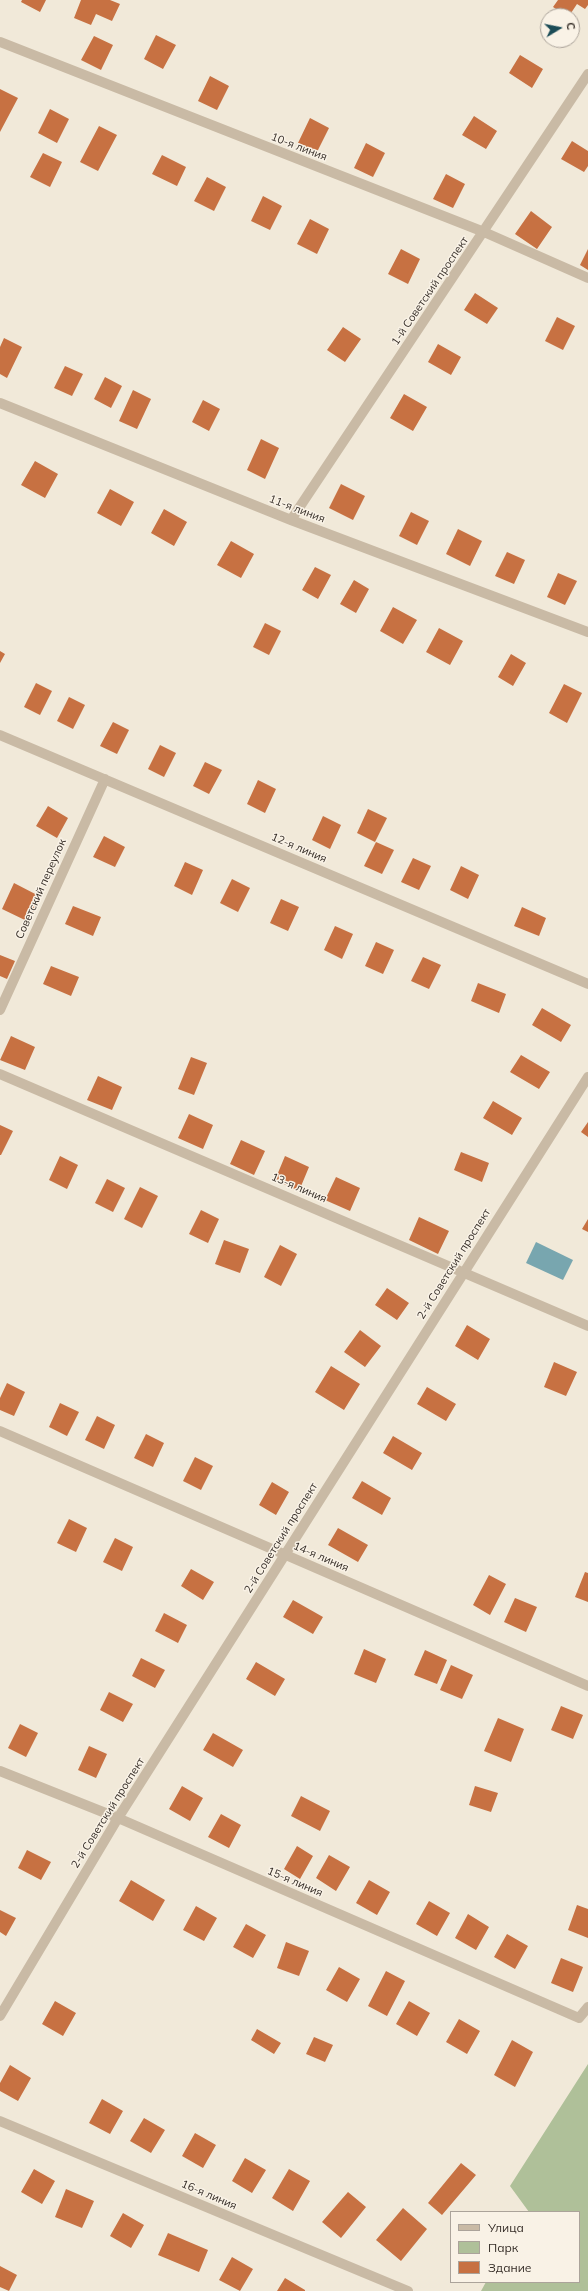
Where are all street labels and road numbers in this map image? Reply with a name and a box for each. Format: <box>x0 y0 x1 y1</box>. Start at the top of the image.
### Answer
street label: 10-я линия <box>269 130 329 164</box>
street label: 1-й Советский проспект <box>389 234 471 348</box>
street label: 11-я линия <box>267 492 327 526</box>
street label: 12-я линия <box>269 830 329 866</box>
street label: Советский переулок <box>13 837 69 941</box>
street label: 13-я линия <box>269 1170 329 1206</box>
street label: 2-й Советский проспект <box>415 1206 493 1322</box>
street label: 2-й Советский проспект <box>242 1480 320 1596</box>
street label: 14-я линия <box>291 1539 351 1575</box>
street label: 2-й Советский проспект <box>69 1755 147 1871</box>
street label: 15-я линия <box>265 1864 325 1900</box>
street label: 16-я линия <box>179 2177 239 2213</box>

